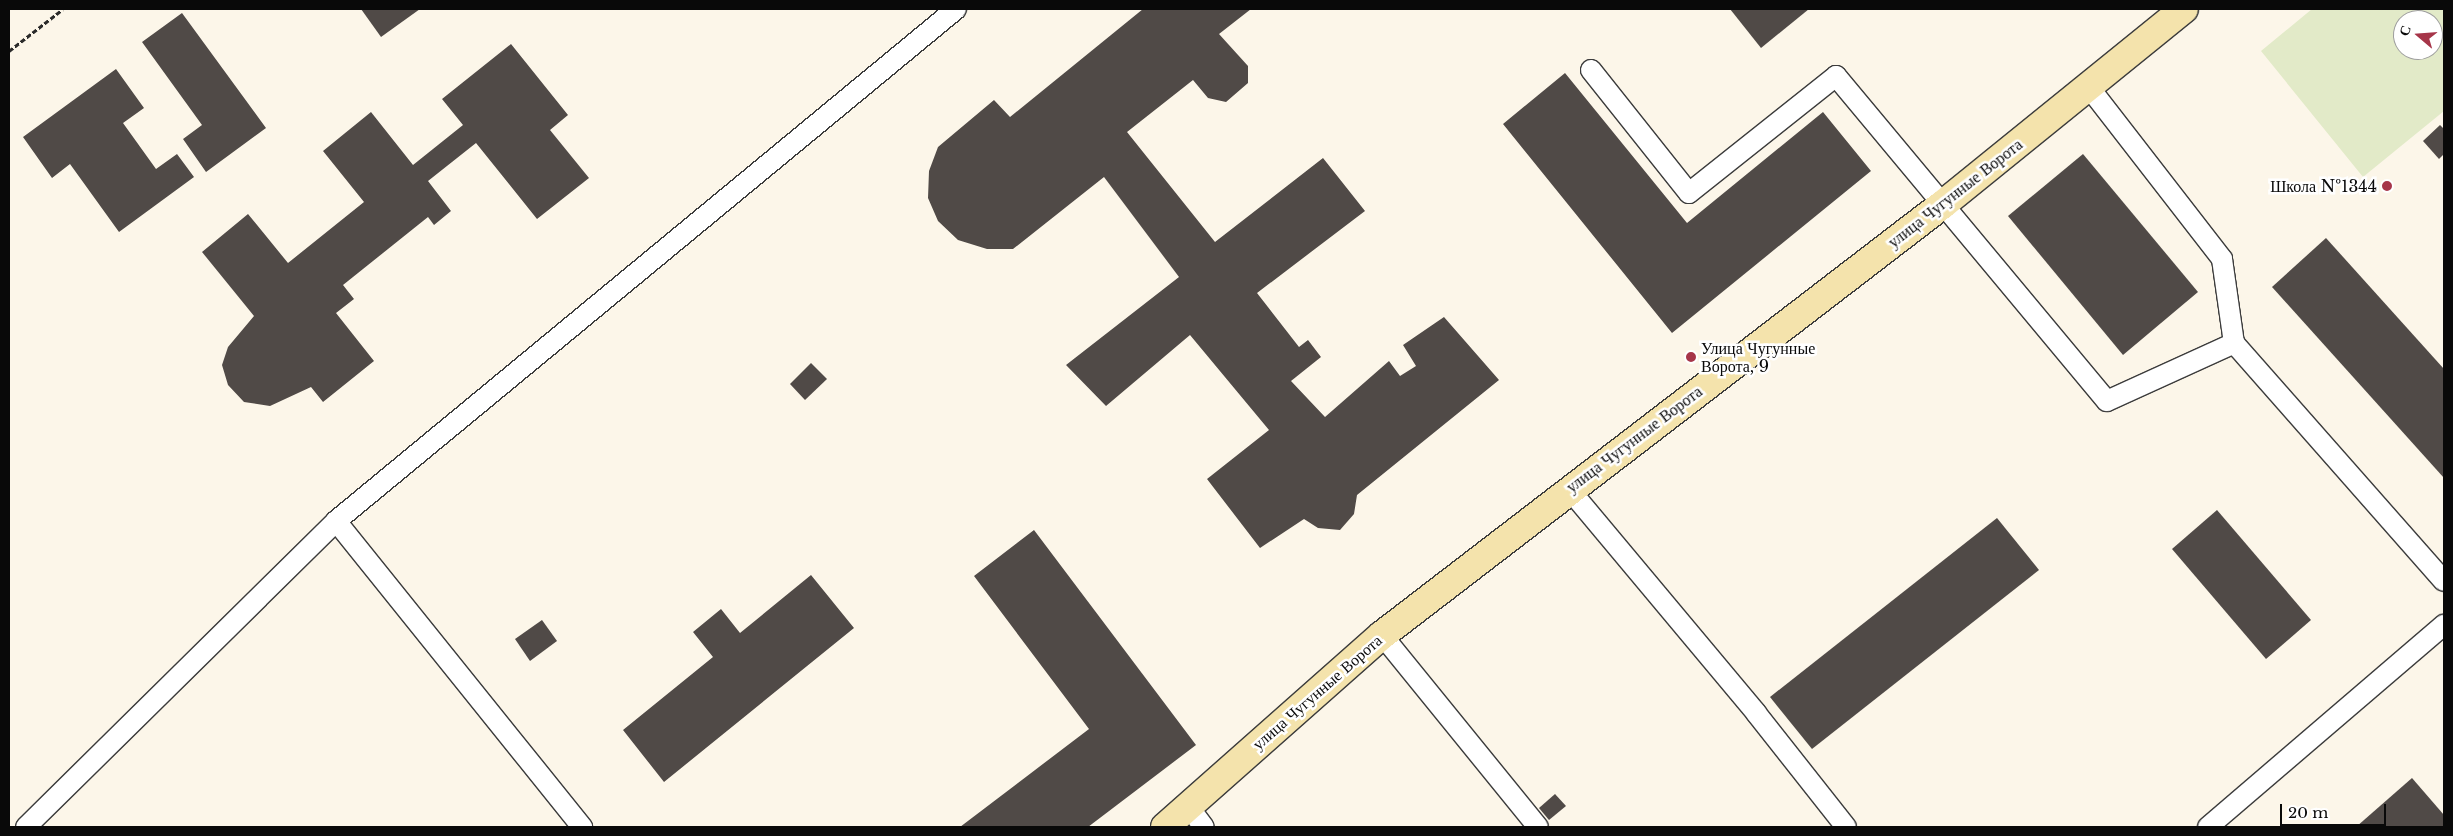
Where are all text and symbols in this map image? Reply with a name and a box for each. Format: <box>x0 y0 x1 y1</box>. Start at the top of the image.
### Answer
north arrow <box>2393 10 2443 60</box>
text: С <box>2395 23 2415 38</box>
street label: улица Чугунные Ворота <box>1884 135 2026 251</box>
place label: Школа №1344 <box>2270 176 2377 196</box>
marker: Школа №1344 <box>2381 180 2393 192</box>
place label: Улица Чугунные Ворота, 9 <box>1701 338 1815 376</box>
marker: Улица Чугунные Ворота, 9 <box>1685 351 1697 363</box>
street label: улица Чугунные Ворота <box>1562 382 1706 496</box>
street label: улица Чугунные Ворота <box>1248 631 1386 753</box>
scale bar <box>2283 794 2389 826</box>
text: 20 m <box>2288 803 2328 822</box>

